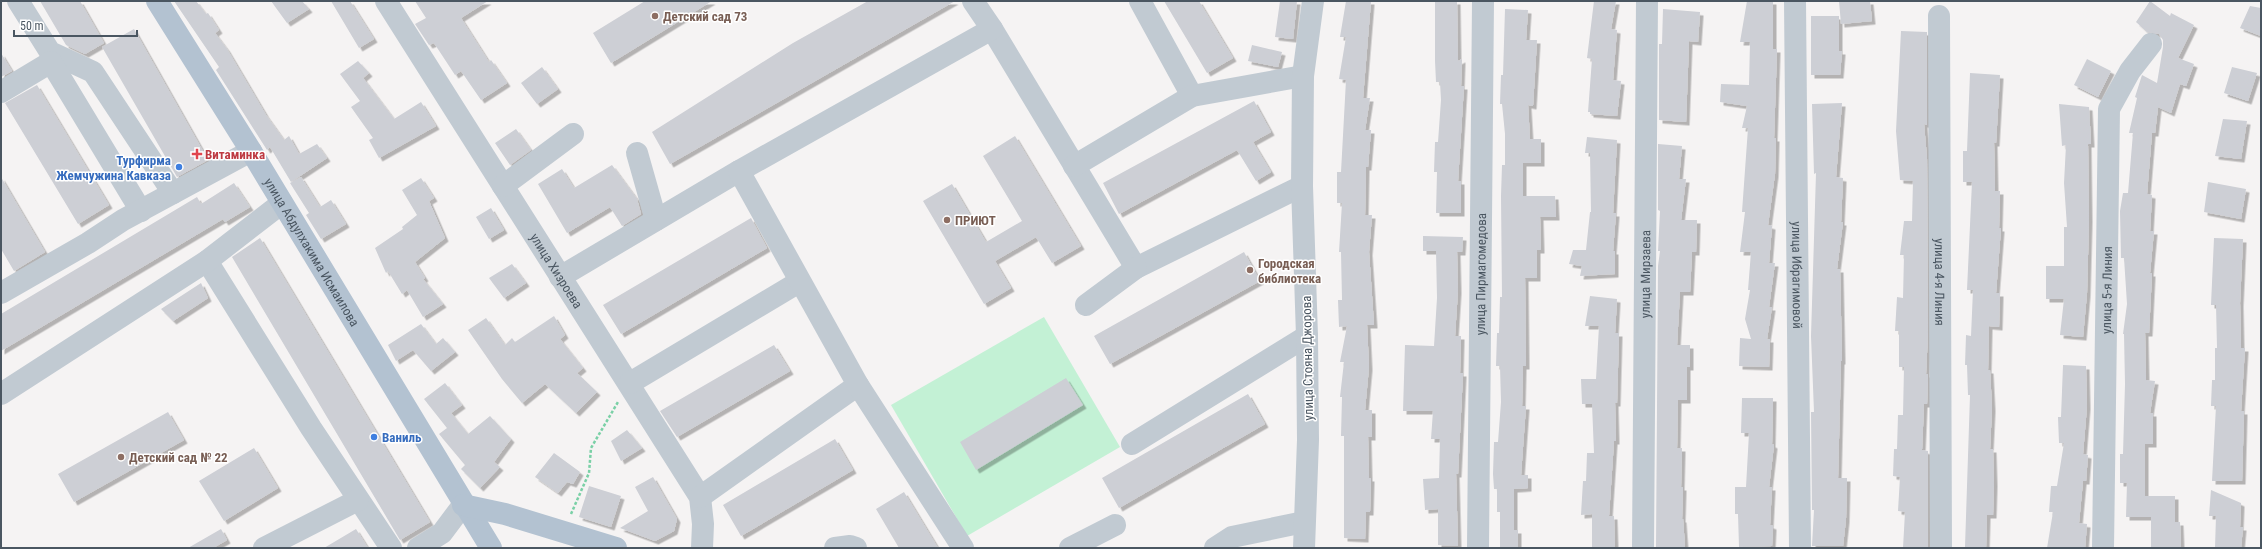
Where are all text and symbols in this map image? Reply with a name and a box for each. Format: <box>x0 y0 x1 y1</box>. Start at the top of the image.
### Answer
place label: Детский сад 73 <box>663 9 747 24</box>
marker: Детский сад 73 <box>650 11 660 21</box>
scale bar <box>14 12 137 38</box>
text: 50 m <box>20 19 44 33</box>
place label: Витаминка <box>205 147 265 162</box>
marker: Витаминка <box>192 149 202 159</box>
place label: Турфирма Жемчужина Кавказа <box>56 153 171 183</box>
marker: Турфирма Жемчужина Кавказа <box>174 162 184 172</box>
street label: улица Абдулхакима Исмаилова <box>261 175 362 329</box>
place label: ПРИЮТ <box>955 213 996 228</box>
street label: улица Пирмагомедова <box>1473 213 1489 335</box>
marker: ПРИЮТ <box>942 215 952 225</box>
street label: улица Ибрагимовой <box>1789 221 1805 329</box>
street label: улица Хизроева <box>527 230 586 311</box>
street label: улица Мирзаева <box>1638 230 1653 318</box>
street label: улица 4-я Линия <box>1932 238 1947 326</box>
street label: улица 5-я Линия <box>2099 246 2115 334</box>
place label: Городская библиотека <box>1258 256 1321 286</box>
marker: Городская библиотека <box>1245 265 1255 275</box>
street label: улица Стояна Джорова <box>1299 295 1316 421</box>
place label: Ваниль <box>382 430 422 445</box>
marker: Ваниль <box>369 432 379 442</box>
place label: Детский сад № 22 <box>129 450 228 465</box>
marker: Детский сад № 22 <box>116 452 126 462</box>

